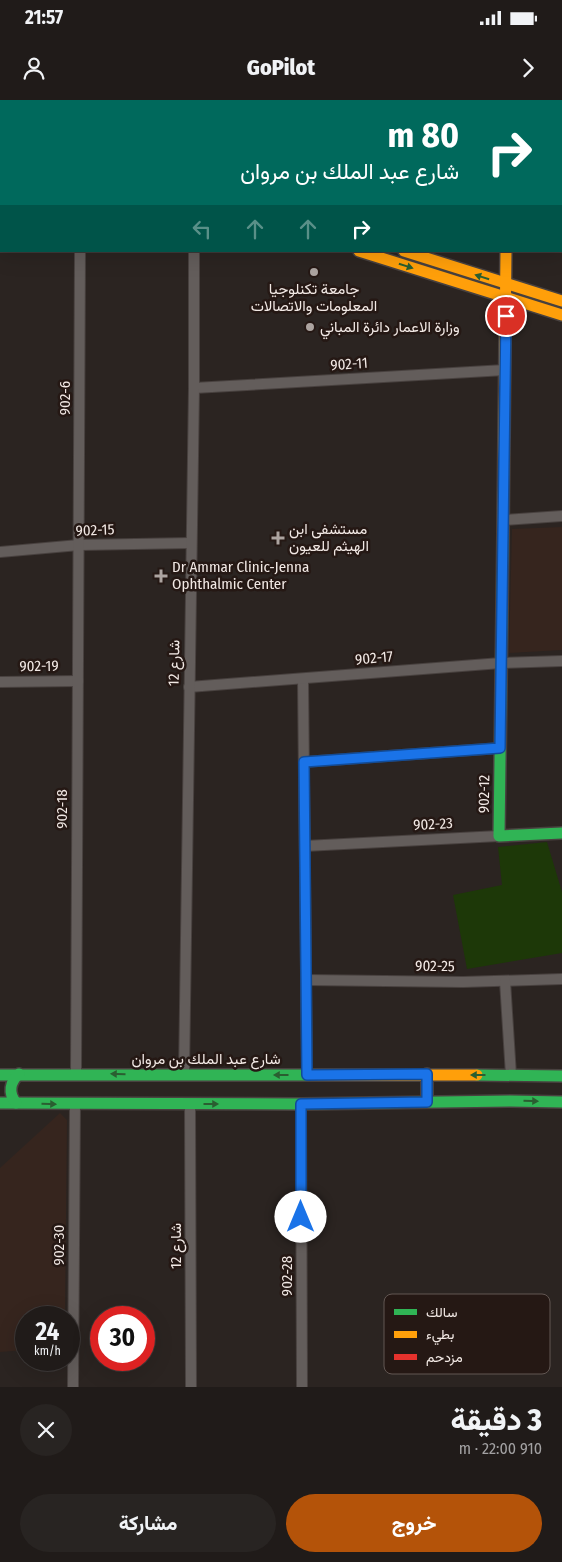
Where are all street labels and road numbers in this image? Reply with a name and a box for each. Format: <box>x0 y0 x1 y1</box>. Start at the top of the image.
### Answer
street label: 902-11 <box>330 354 368 374</box>
street label: 902-6 <box>56 381 74 415</box>
street label: 902-15 <box>75 520 115 540</box>
street label: شارع 12 <box>165 640 185 686</box>
street label: 902-17 <box>354 647 394 669</box>
street label: 902-19 <box>19 657 59 675</box>
street label: 902-12 <box>475 774 493 813</box>
street label: 902-18 <box>53 789 71 829</box>
street label: 902-23 <box>413 814 453 834</box>
street label: 902-25 <box>415 957 455 975</box>
street label: شارع عبد الملك بن مروان <box>131 1050 281 1070</box>
street label: شارع 12 <box>167 1223 187 1269</box>
street label: 902-30 <box>50 1225 68 1265</box>
street label: 902-28 <box>278 1256 296 1296</box>

